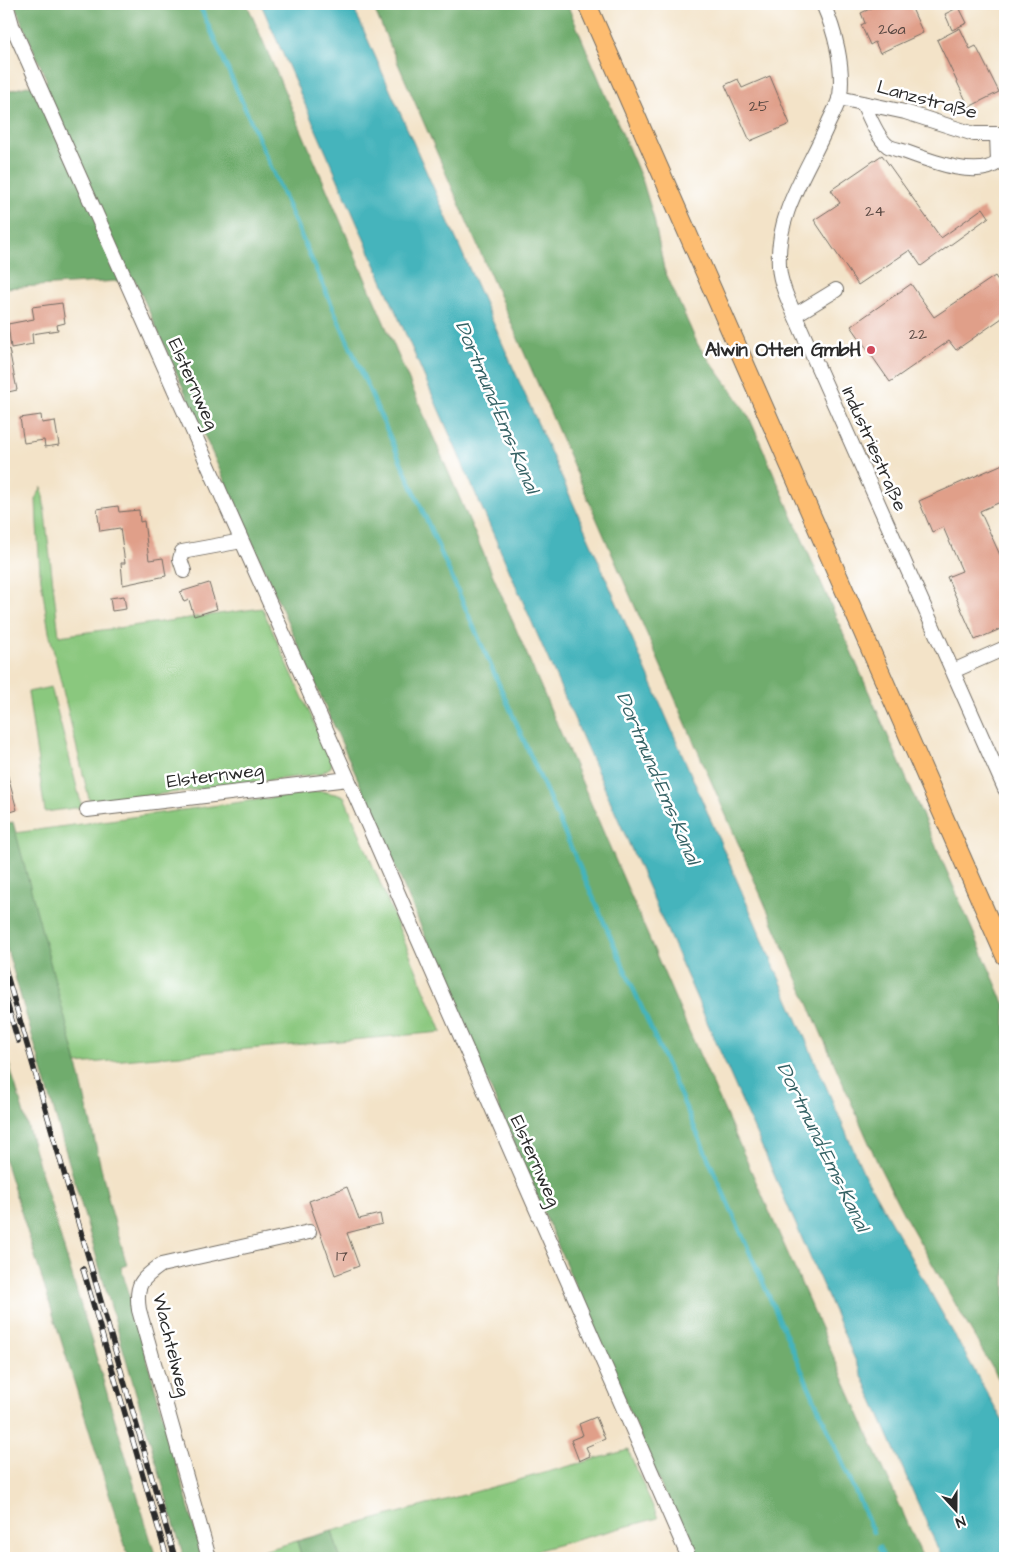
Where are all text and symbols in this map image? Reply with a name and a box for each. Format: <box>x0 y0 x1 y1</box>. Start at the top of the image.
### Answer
house number: 26a <box>878 18 906 40</box>
street label: Lanzstraße <box>874 74 980 126</box>
house number: 25 <box>749 95 770 117</box>
house number: 24 <box>865 200 885 222</box>
water label: Dortmund-Ems-Kanal <box>448 316 547 500</box>
house number: 22 <box>909 323 927 345</box>
street label: Elsternweg <box>160 334 225 434</box>
place label: Alwin Otten GmbH <box>705 337 861 364</box>
marker: Alwin Otten GmbH <box>865 344 877 356</box>
street label: Industriestraße <box>834 382 914 516</box>
water label: Dortmund-Ems-Kanal <box>609 687 708 871</box>
street label: Elsternweg <box>165 757 265 796</box>
water label: Dortmund-Ems-Kanal <box>770 1058 877 1239</box>
street label: Elsternweg <box>502 1111 567 1211</box>
house number: 17 <box>336 1245 348 1267</box>
street label: Wachtelweg <box>144 1291 197 1400</box>
north arrow <box>932 1484 982 1534</box>
text: N <box>952 1510 968 1532</box>

